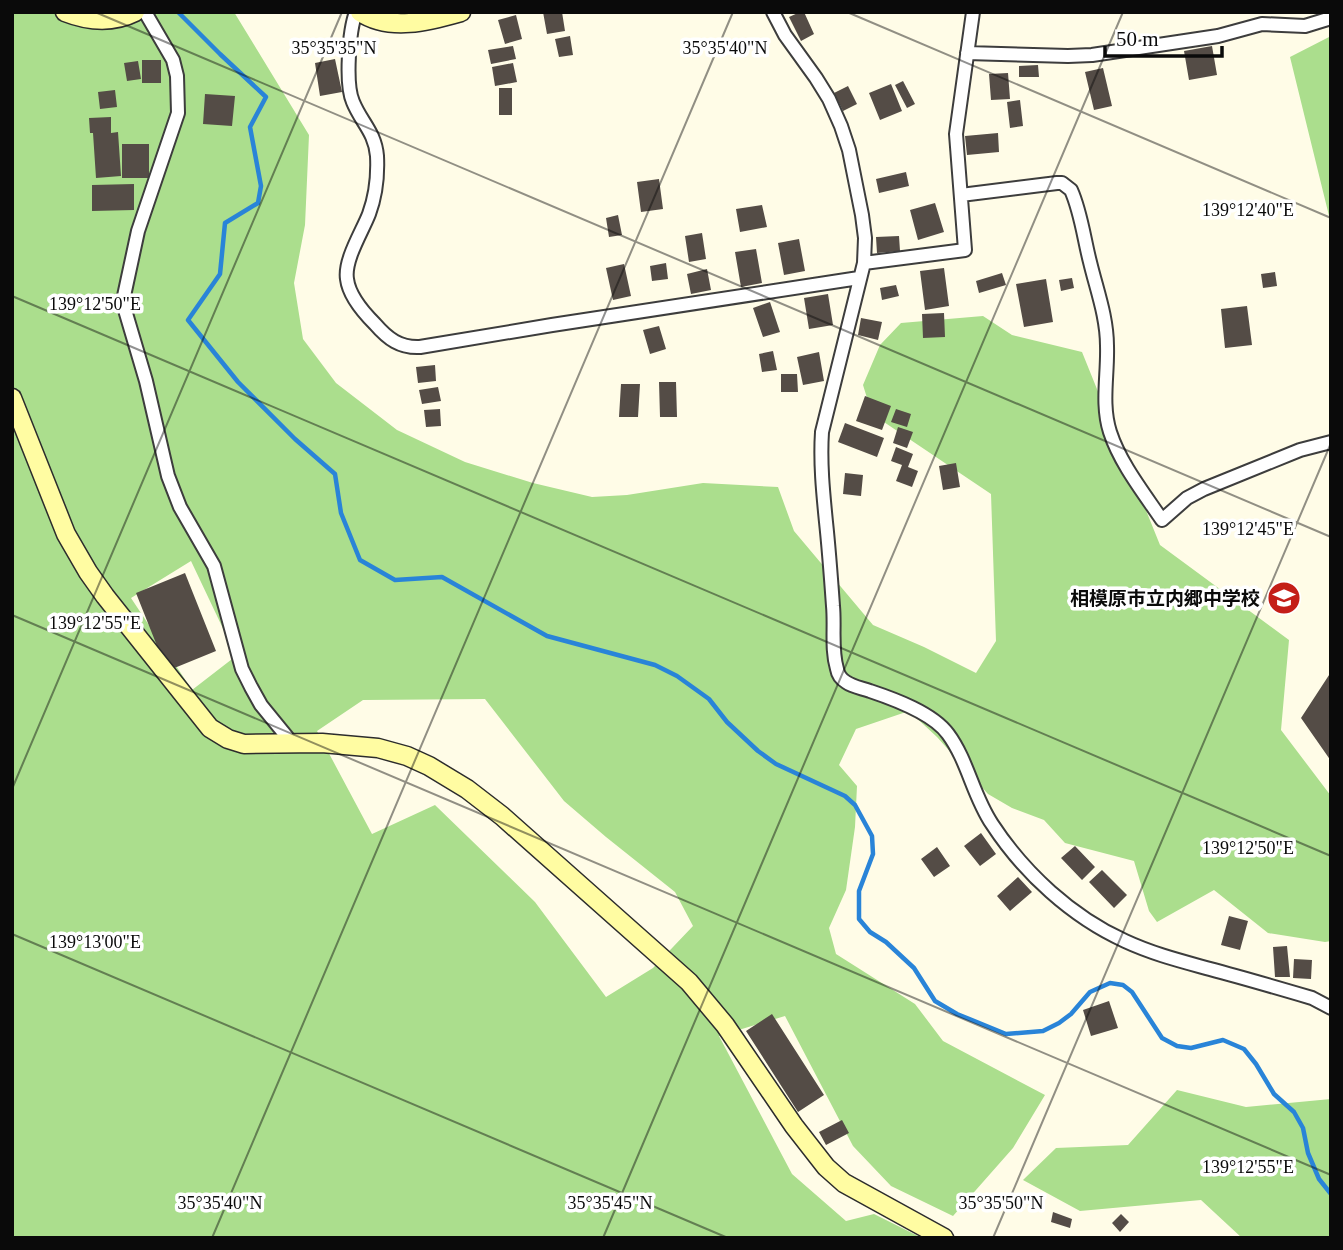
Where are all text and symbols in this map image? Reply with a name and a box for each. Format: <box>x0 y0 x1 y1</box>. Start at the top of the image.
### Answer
scale bar <box>1105 14 1222 58</box>
text: 50 m <box>1116 27 1159 51</box>
text: 35°35'35"N <box>292 38 376 58</box>
text: 35°35'40"N <box>683 38 767 58</box>
text: 139°12'40"E <box>1202 200 1294 220</box>
text: 139°12'50"E <box>49 294 141 314</box>
text: 139°12'45"E <box>1202 519 1294 539</box>
school or university icon: 相模原市立内郷中学校 <box>1265 579 1303 617</box>
place label: 相模原市立内郷中学校 <box>1070 588 1260 609</box>
text: 139°12'55"E <box>49 613 141 633</box>
text: 139°12'50"E <box>1202 838 1294 858</box>
text: 139°13'00"E <box>49 932 141 952</box>
text: 139°12'55"E <box>1202 1157 1294 1177</box>
text: 35°35'40"N <box>178 1193 262 1213</box>
text: 35°35'45"N <box>568 1193 652 1213</box>
text: 35°35'50"N <box>959 1193 1043 1213</box>

